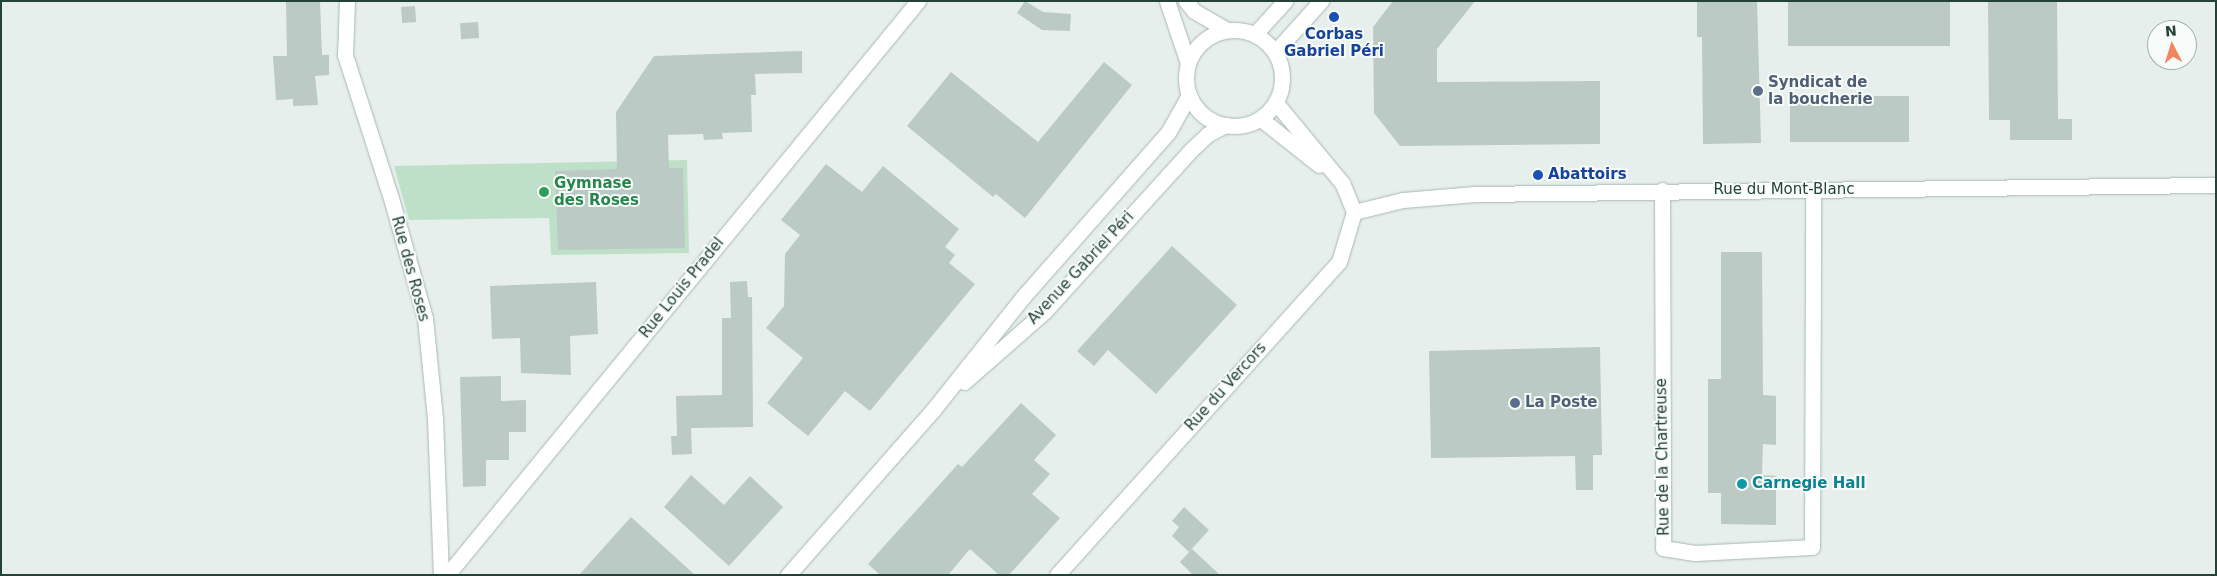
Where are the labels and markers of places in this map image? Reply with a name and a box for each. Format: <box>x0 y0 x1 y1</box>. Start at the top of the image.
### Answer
marker: Corbas Gabriel Péri <box>1328 11 1340 23</box>
place label: Corbas Gabriel Péri <box>1284 25 1384 60</box>
place label: Syndicat de la boucherie <box>1768 73 1873 108</box>
marker: Syndicat de la boucherie <box>1752 85 1764 97</box>
place label: Abattoirs <box>1548 166 1627 184</box>
marker: Abattoirs <box>1532 169 1544 181</box>
place label: Gymnase des Roses <box>554 174 639 209</box>
marker: Gymnase des Roses <box>538 186 550 198</box>
place label: La Poste <box>1525 394 1597 412</box>
marker: La Poste <box>1509 397 1521 409</box>
place label: Carnegie Hall <box>1752 475 1866 493</box>
marker: Carnegie Hall <box>1736 478 1748 490</box>

